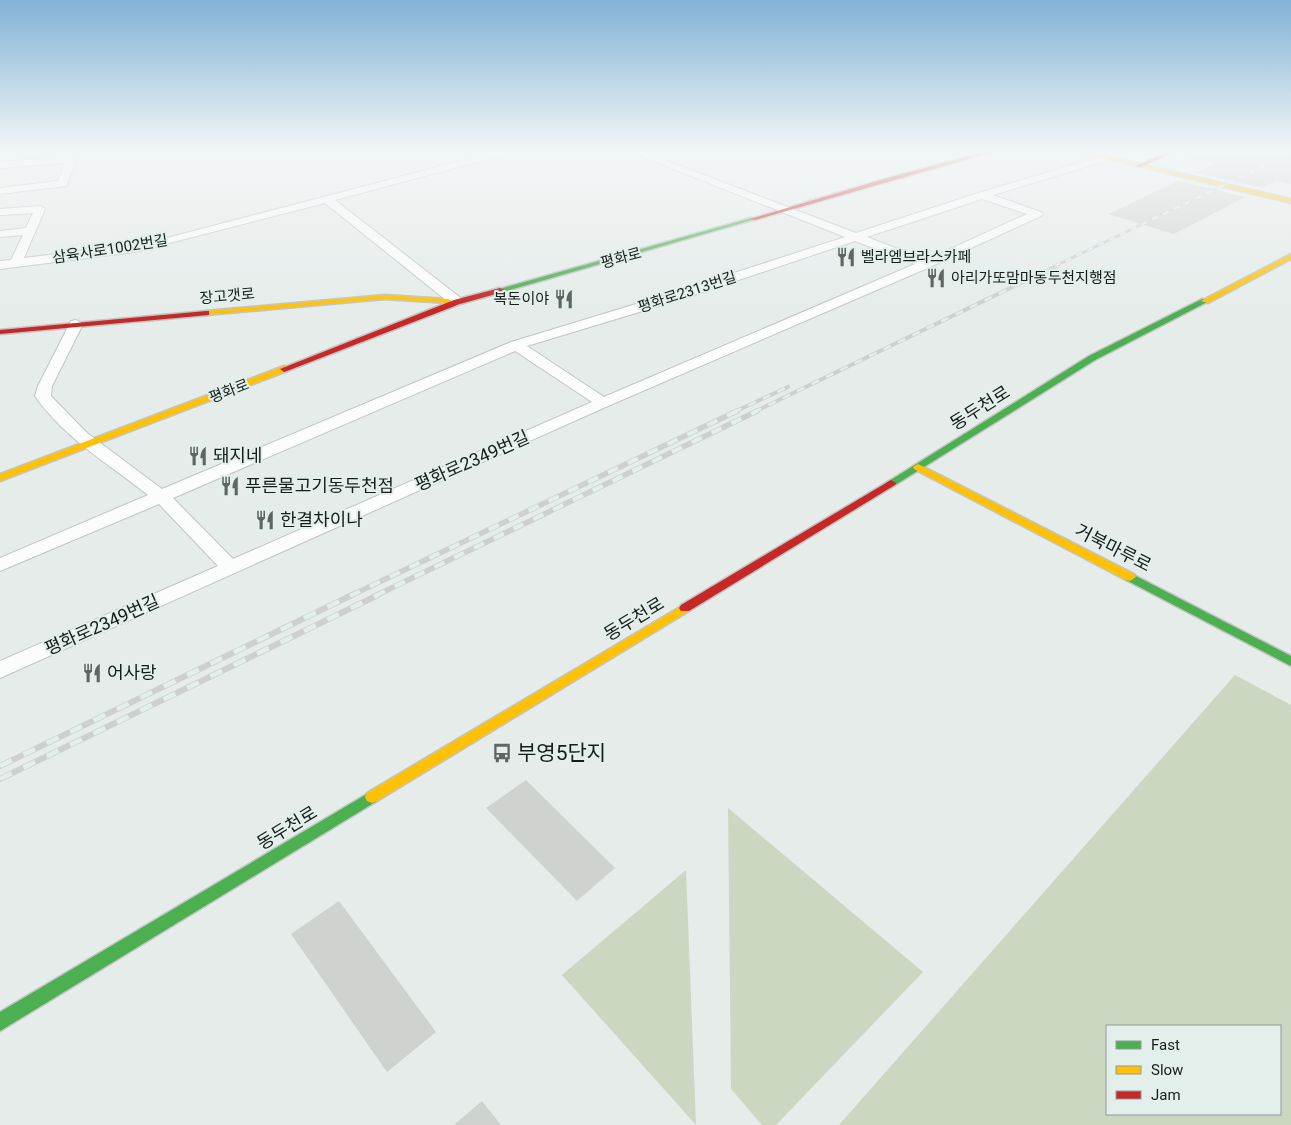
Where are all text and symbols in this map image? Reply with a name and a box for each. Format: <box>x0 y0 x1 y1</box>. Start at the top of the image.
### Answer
street label: 삼육사로1002번길 <box>51 231 169 267</box>
street label: 평화로 <box>599 244 643 272</box>
restaurant icon: 벨라엠브라스카페 <box>835 246 857 268</box>
place label: 벨라엠브라스카페 <box>861 248 971 266</box>
restaurant icon: 아리가또맘마동두천지행점 <box>925 267 947 289</box>
street label: 평화로2313번길 <box>635 268 739 316</box>
place label: 아리가또맘마동두천지행점 <box>951 269 1117 287</box>
street label: 장고갯로 <box>199 285 255 307</box>
restaurant icon: 복돈이야 <box>553 288 575 310</box>
place label: 복돈이야 <box>494 290 549 308</box>
street label: 평화로 <box>206 375 252 407</box>
street label: 동두천로 <box>946 381 1013 434</box>
street label: 평화로2349번길 <box>411 426 532 495</box>
restaurant icon: 돼지네 <box>187 445 209 467</box>
place label: 돼지네 <box>213 445 263 466</box>
restaurant icon: 푸른물고기동두천점 <box>219 475 241 497</box>
place label: 푸른물고기동두천점 <box>245 475 394 496</box>
restaurant icon: 한결차이나 <box>254 509 276 531</box>
place label: 한결차이나 <box>280 509 363 530</box>
street label: 거북마루로 <box>1072 519 1155 576</box>
street label: 평화로2349번길 <box>41 590 162 659</box>
street label: 동두천로 <box>600 593 668 645</box>
restaurant icon: 어사랑 <box>81 662 103 684</box>
place label: 어사랑 <box>107 662 157 683</box>
place label: 부영5단지 <box>517 741 606 765</box>
bus stop icon: 부영5단지 <box>491 742 513 764</box>
street label: 동두천로 <box>253 802 321 854</box>
legend <box>1106 1025 1281 1115</box>
text: Fast <box>1151 1036 1180 1054</box>
text: Slow <box>1151 1061 1183 1079</box>
text: Jam <box>1151 1086 1181 1104</box>

